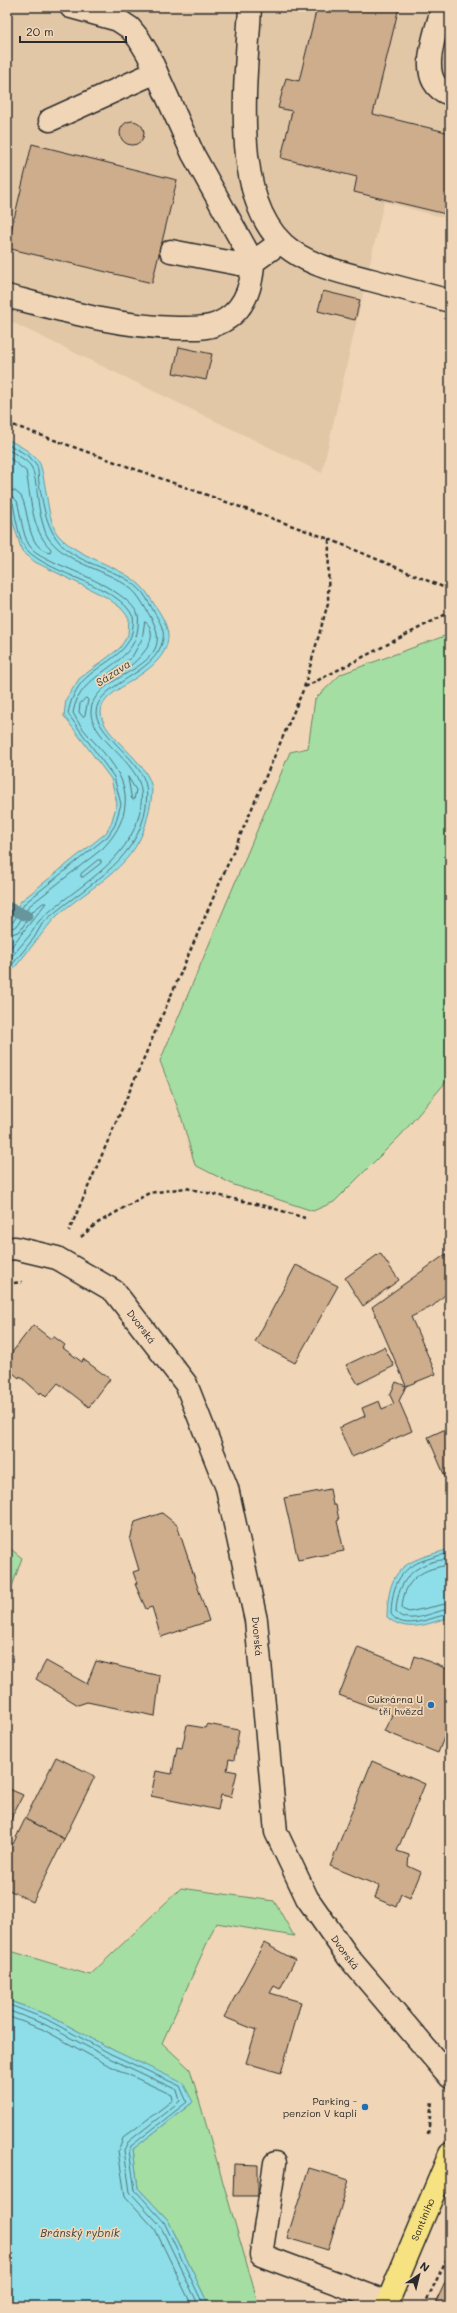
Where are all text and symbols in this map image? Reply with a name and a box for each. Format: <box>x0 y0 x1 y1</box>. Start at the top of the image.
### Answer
scale bar <box>20 18 126 44</box>
text: 20 m <box>26 23 54 39</box>
water label: Sázava <box>92 656 133 689</box>
street label: Dvorská <box>124 1307 159 1346</box>
street label: Dvorská <box>249 1616 266 1657</box>
place label: Cukrárna U tří hvězd <box>367 1692 423 1718</box>
marker: Cukrárna U tří hvězd <box>426 1700 436 1710</box>
street label: Dvorská <box>328 1932 363 1972</box>
place label: Parking - penzion V kapli <box>283 2094 357 2120</box>
marker: Parking - penzion V kapli <box>360 2102 370 2112</box>
street label: Santiniho <box>407 2196 438 2243</box>
water label: Bránský rybník <box>40 2225 120 2240</box>
north arrow <box>399 2255 439 2295</box>
text: N <box>417 2258 433 2275</box>

